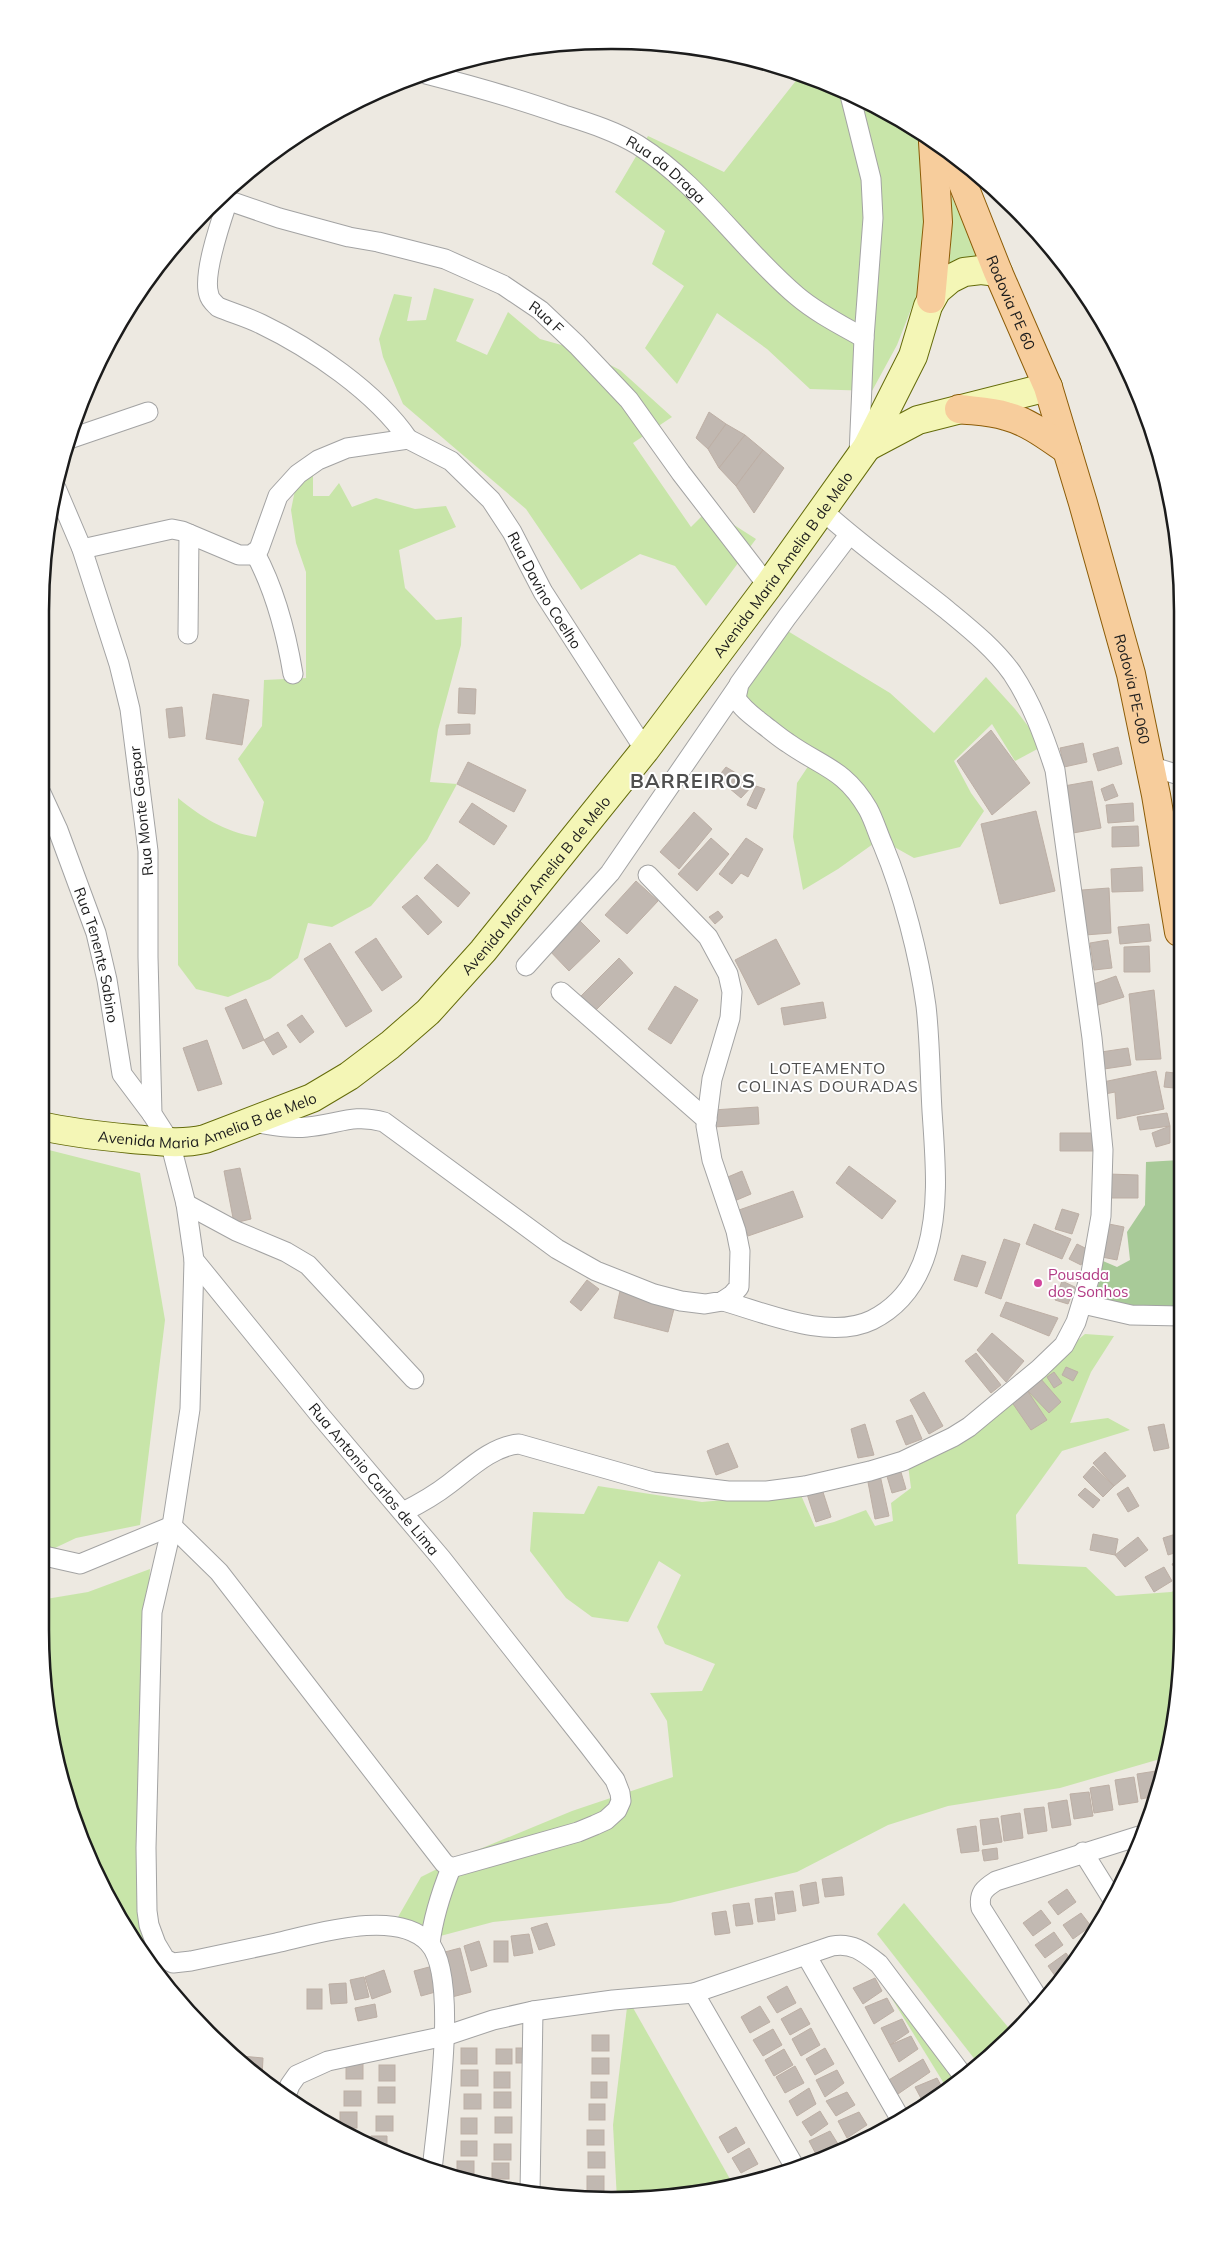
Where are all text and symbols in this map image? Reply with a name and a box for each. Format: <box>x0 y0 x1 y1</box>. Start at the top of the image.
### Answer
street label: Rua da Draga <box>623 131 710 207</box>
street label: Rodovia PE 60 <box>983 252 1040 353</box>
street label: Rua F <box>526 296 568 337</box>
street label: Avenida Maria Amelia B de Melo <box>708 467 856 661</box>
street label: Rua Davino Coelho <box>504 528 587 652</box>
street label: Rodovia PE-060 <box>1111 632 1155 746</box>
street label: Rua Monte Gaspar <box>125 745 157 877</box>
district label: BARREIROS <box>630 768 756 793</box>
street label: Avenida Maria Amelia B de Melo <box>457 792 614 979</box>
street label: Rua Tenente Sabino <box>70 884 123 1024</box>
district label: LOTEAMENTO COLINAS DOURADAS <box>737 1058 919 1096</box>
street label: Avenida Maria Amelia B de Melo <box>97 1088 319 1152</box>
place label: Pousada dos Sonhos <box>1048 1265 1128 1301</box>
marker: Pousada dos Sonhos <box>1032 1277 1044 1289</box>
street label: Rua Antonio Carlos de Lima <box>305 1399 443 1559</box>

